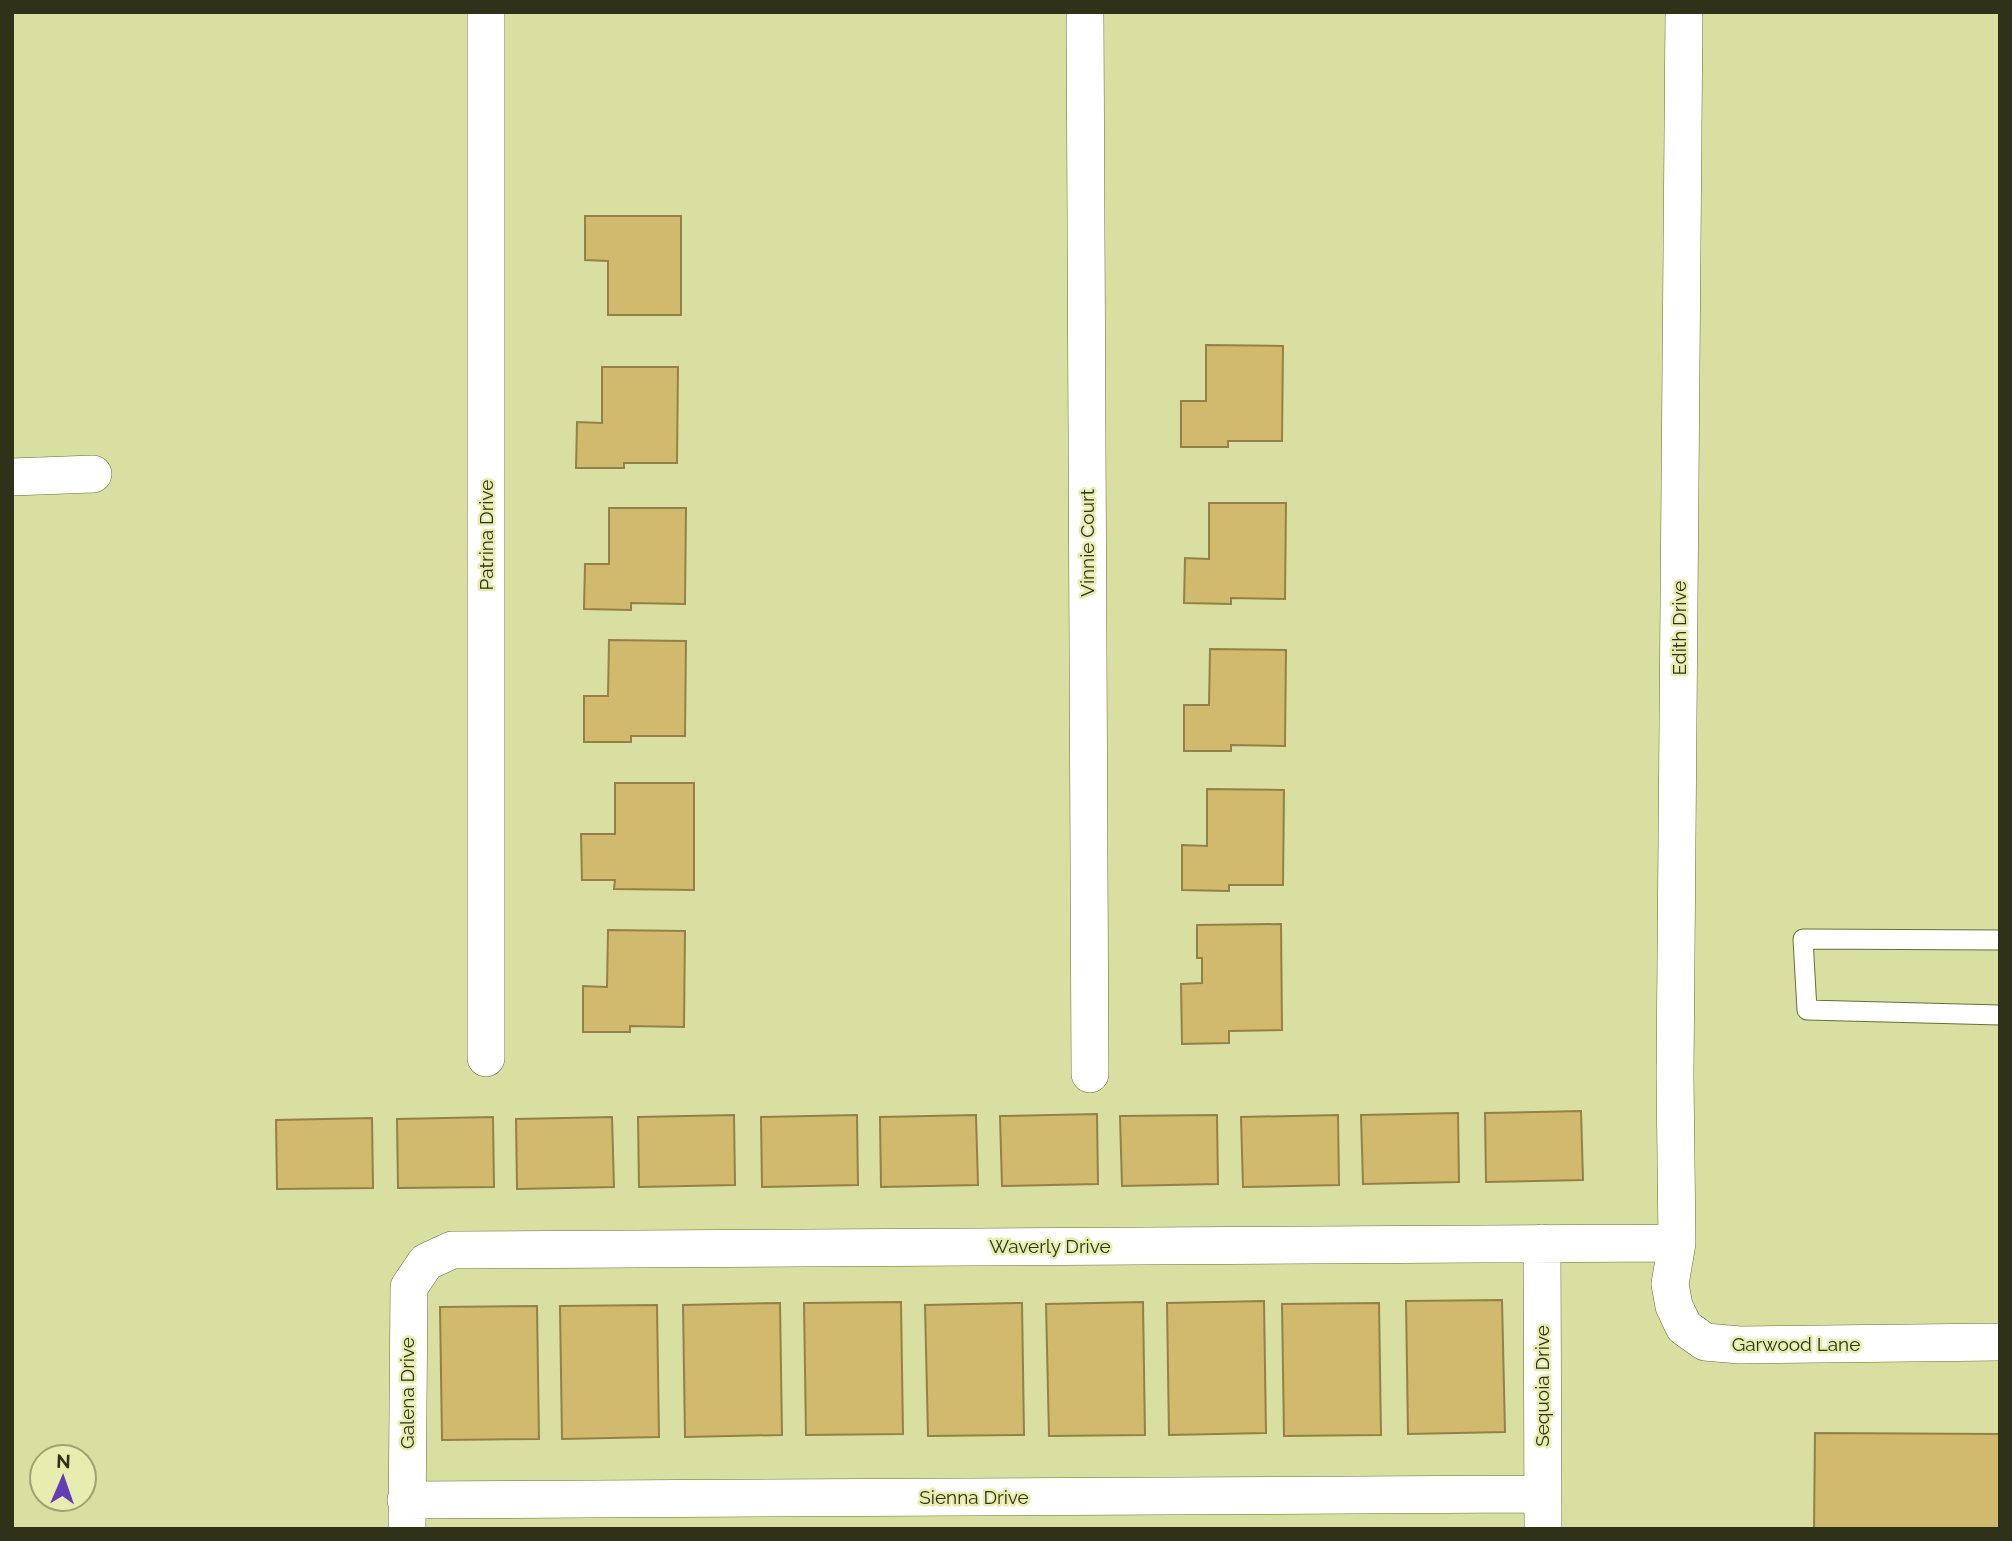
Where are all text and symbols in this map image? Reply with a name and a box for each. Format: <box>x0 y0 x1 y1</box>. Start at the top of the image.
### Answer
street label: Patrina Drive <box>475 480 497 590</box>
street label: Vinnie Court <box>1076 488 1098 597</box>
street label: Edith Drive <box>1668 581 1690 675</box>
street label: Waverly Drive <box>989 1235 1111 1257</box>
street label: Sequoia Drive <box>1531 1325 1553 1447</box>
street label: Garwood Lane <box>1732 1333 1860 1355</box>
street label: Galena Drive <box>396 1337 418 1449</box>
north arrow <box>28 1443 98 1513</box>
text: N <box>56 1450 71 1472</box>
street label: Sienna Drive <box>919 1486 1029 1508</box>

